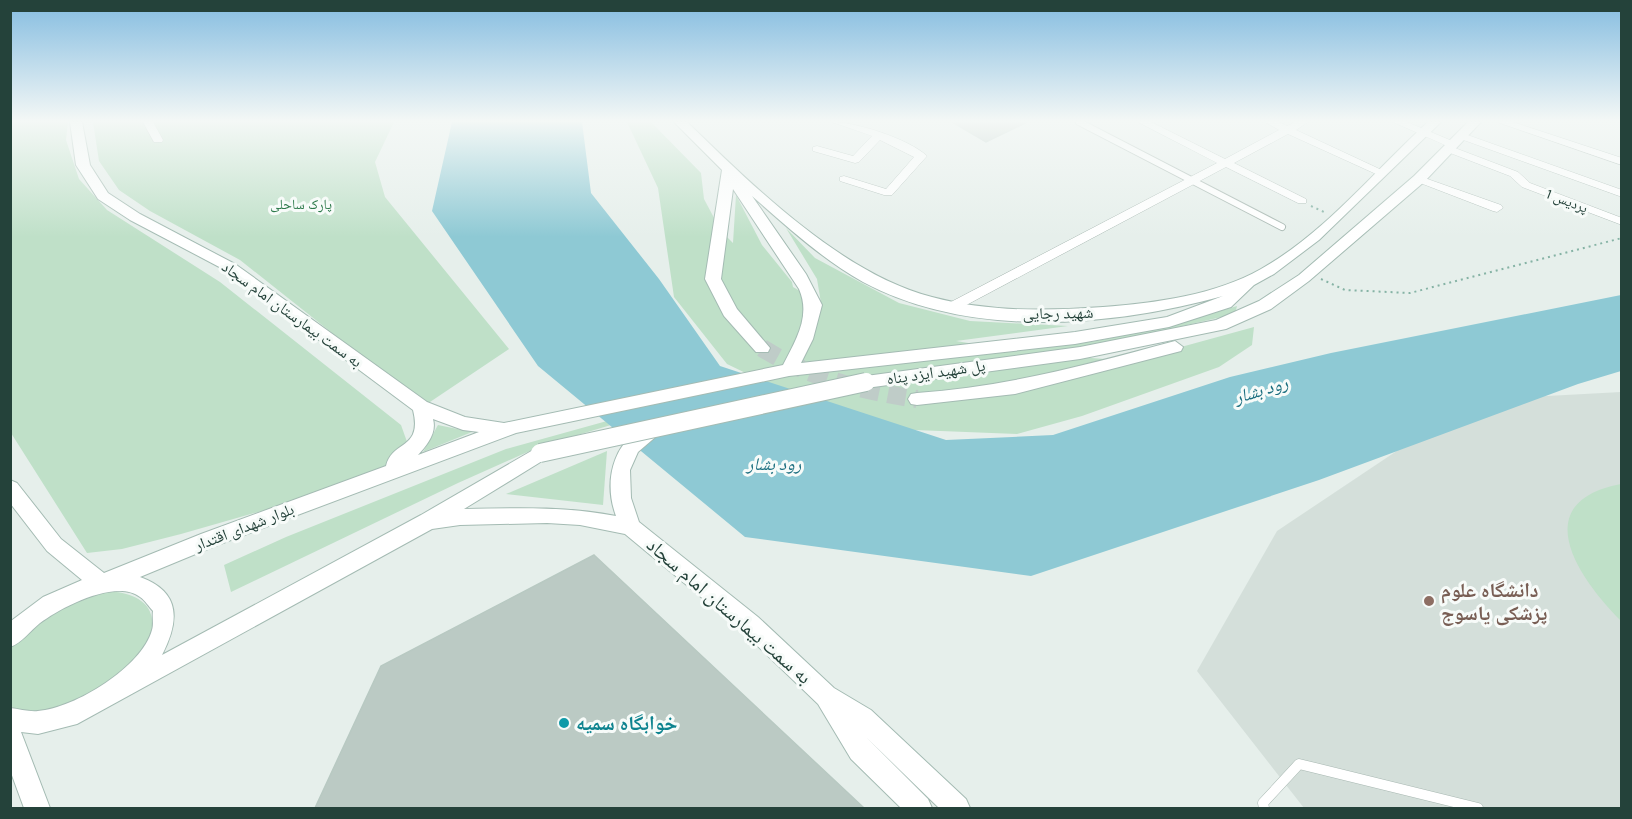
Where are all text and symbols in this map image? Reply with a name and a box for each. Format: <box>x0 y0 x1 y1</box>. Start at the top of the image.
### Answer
street label: پردیس 1 <box>1544 185 1590 217</box>
park label: پارک ساحلی <box>270 196 332 213</box>
street label: به سمت بیمارستان امام سجاد <box>218 257 366 372</box>
street label: شهید رجایی <box>1023 303 1094 324</box>
street label: پل شهید ایزد پناه <box>885 356 987 389</box>
water label: رود بشار <box>1230 371 1291 409</box>
water label: رود بشار <box>744 453 802 475</box>
street label: بلوار شهدای اقتدار <box>191 499 297 556</box>
street label: به سمت بیمارستان امام سجاد <box>641 533 816 690</box>
place label: دانشگاه علوم پزشکی یاسوج <box>1441 579 1548 626</box>
marker: دانشگاه علوم پزشکی یاسوج <box>1422 594 1436 608</box>
place label: خوابگاه سمیه <box>576 712 677 735</box>
marker: خوابگاه سمیه <box>557 716 571 730</box>

